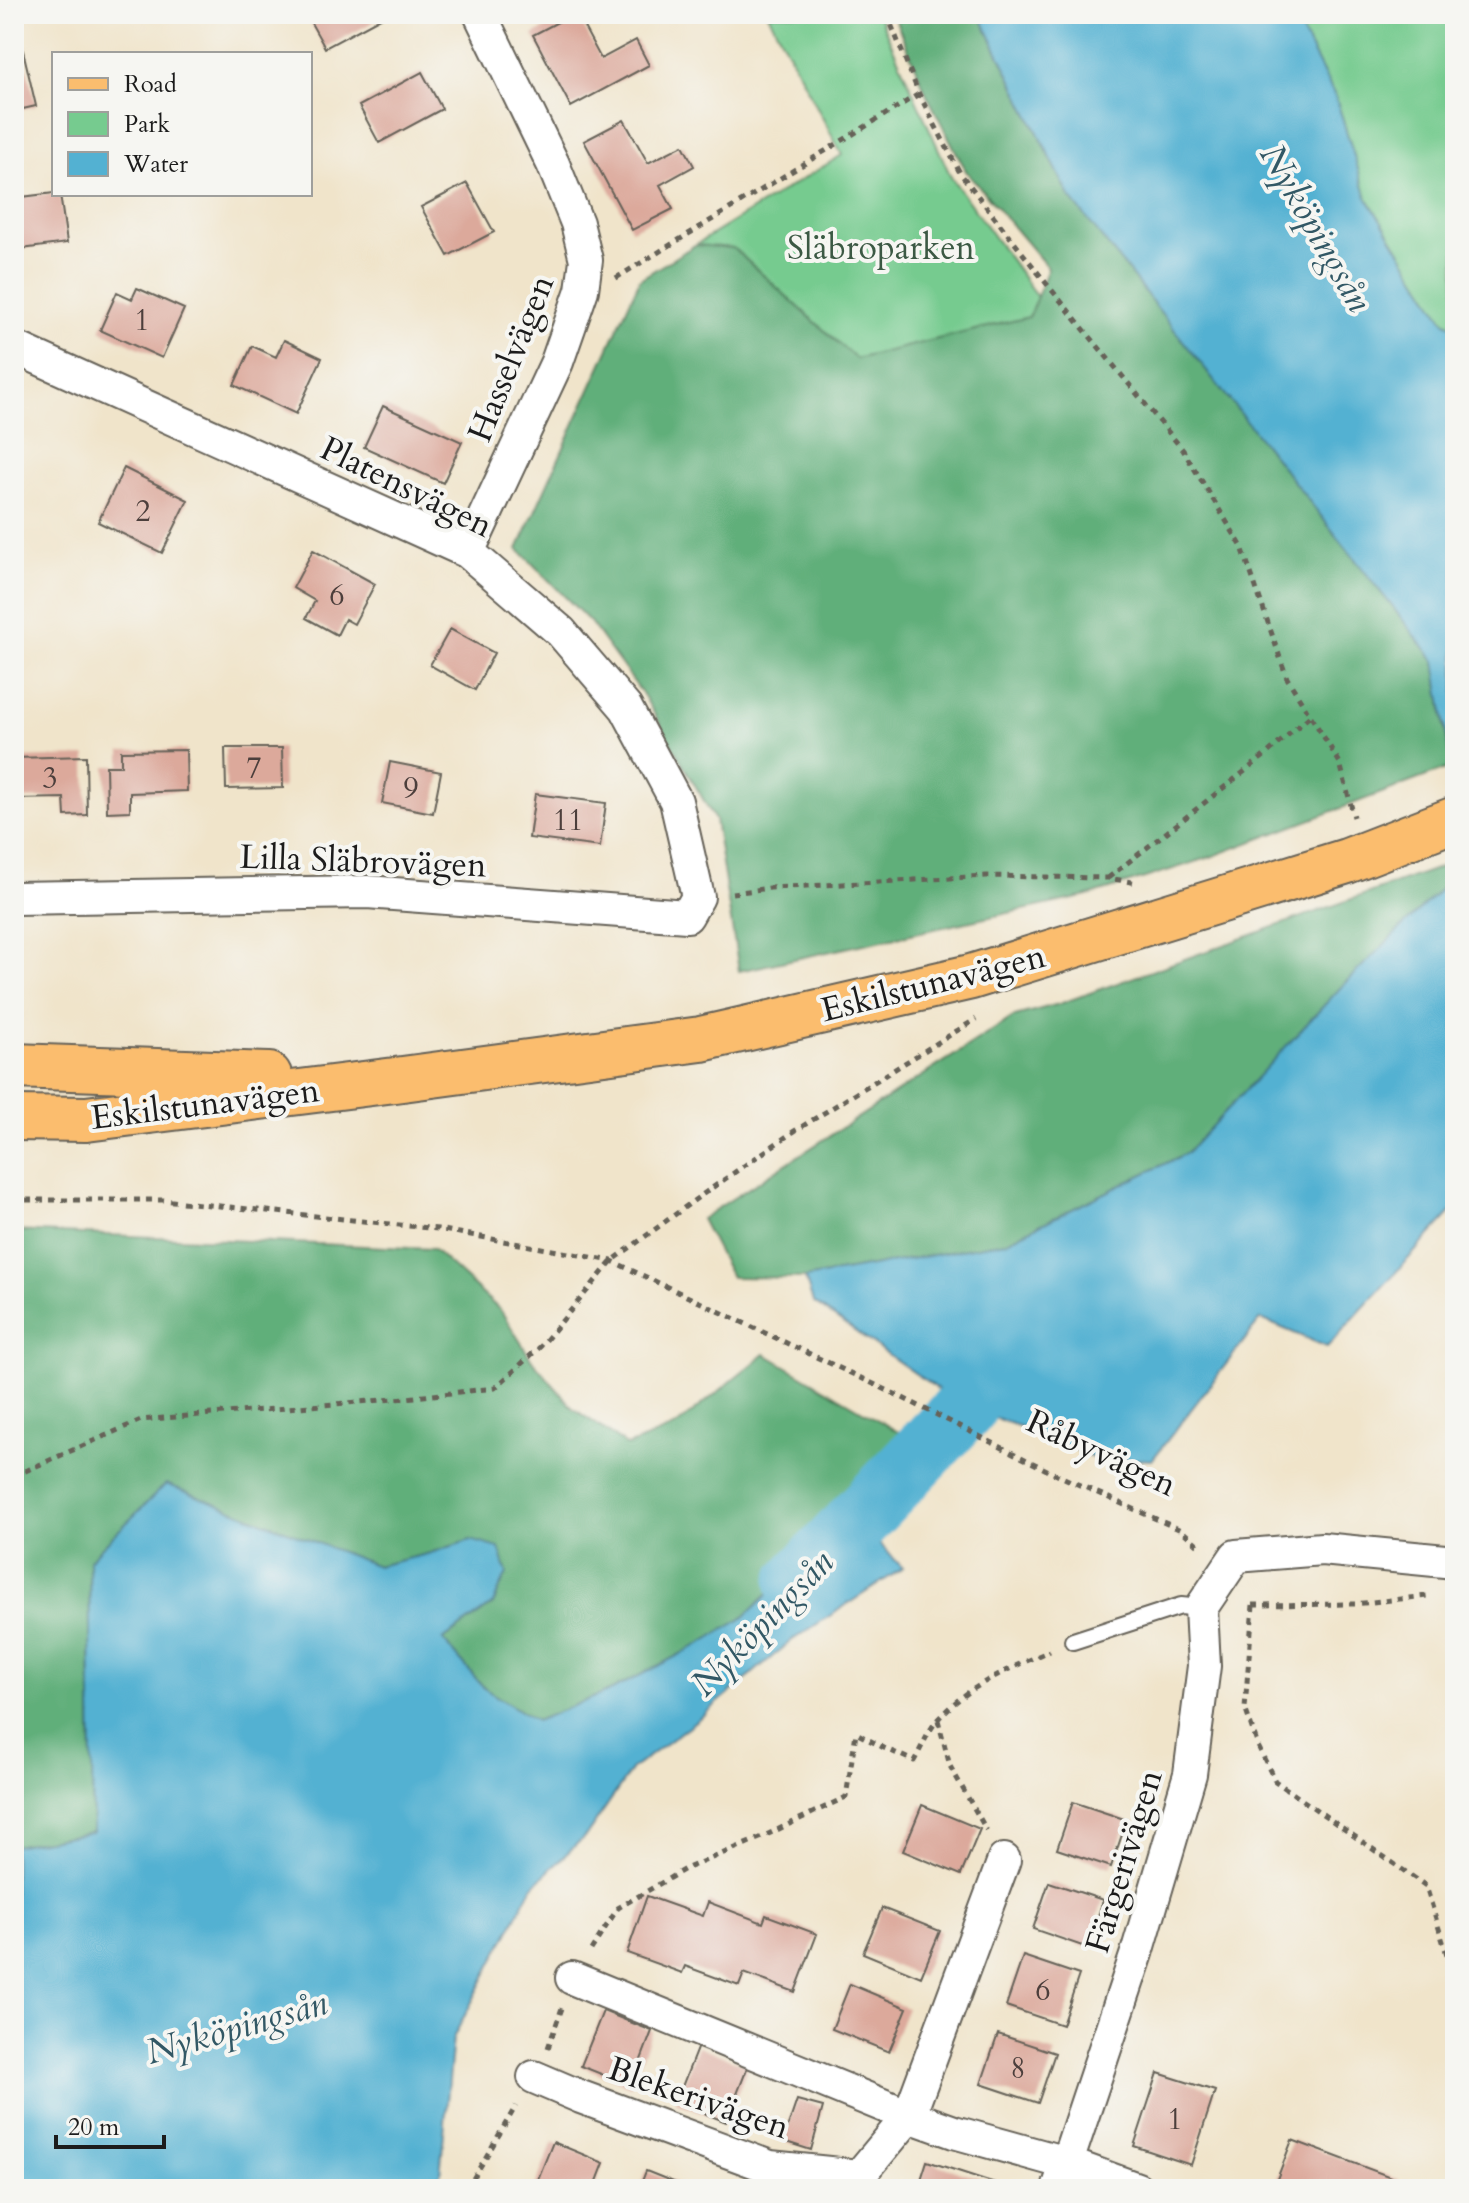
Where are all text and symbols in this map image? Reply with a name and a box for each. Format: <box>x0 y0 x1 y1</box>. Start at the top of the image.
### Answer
legend <box>52 52 312 196</box>
text: Road <box>124 68 177 101</box>
text: Park <box>124 108 170 141</box>
water label: Nyköpingsån <box>1248 135 1384 321</box>
text: Water <box>123 148 188 181</box>
park label: Släbroparken <box>787 225 975 271</box>
street label: Hasselvägen <box>457 268 565 449</box>
house number: 1 <box>134 300 150 341</box>
street label: Platensvägen <box>313 425 500 548</box>
house number: 2 <box>135 491 151 532</box>
house number: 6 <box>329 575 345 616</box>
house number: 7 <box>246 748 262 789</box>
house number: 3 <box>42 758 58 799</box>
house number: 9 <box>403 768 419 809</box>
house number: 11 <box>553 800 583 841</box>
street label: Lilla Släbrovägen <box>239 834 487 888</box>
street label: Eskilstunavägen <box>816 933 1050 1033</box>
street label: Eskilstunavägen <box>88 1067 322 1141</box>
street label: Råbyvägen <box>1019 1398 1184 1508</box>
water label: Nyköpingsån <box>680 1539 845 1707</box>
street label: Färgerivägen <box>1074 1764 1174 1958</box>
house number: 6 <box>1035 1970 1051 2011</box>
water label: Nyköpingsån <box>140 1978 333 2077</box>
street label: Blekerivägen <box>602 2045 795 2150</box>
house number: 8 <box>1010 2048 1026 2089</box>
scale bar <box>56 2099 164 2149</box>
house number: 1 <box>1167 2099 1183 2140</box>
text: 20 m <box>68 2111 120 2144</box>

